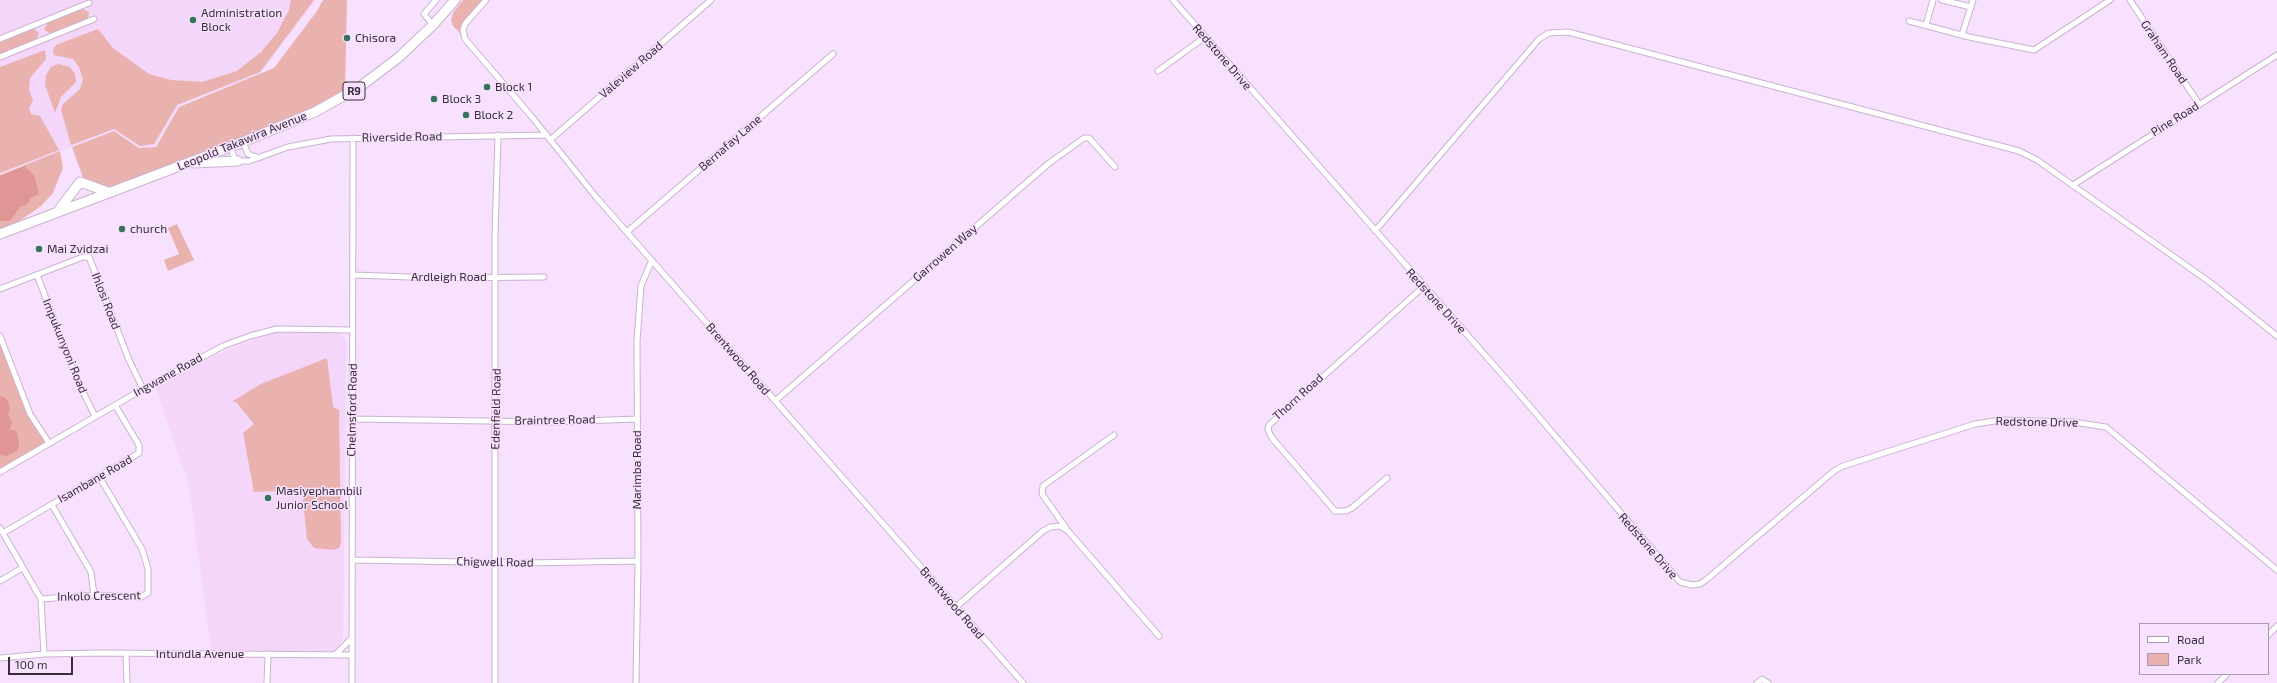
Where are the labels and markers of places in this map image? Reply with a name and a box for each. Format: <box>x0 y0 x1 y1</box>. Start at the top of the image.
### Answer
place label: Administration Block <box>201 6 282 34</box>
marker: Administration Block <box>188 15 198 25</box>
place label: Chisora <box>355 31 396 45</box>
marker: Chisora <box>342 33 352 43</box>
place label: Block 1 <box>495 80 532 94</box>
marker: Block 1 <box>482 82 492 92</box>
place label: Block 3 <box>442 92 481 106</box>
marker: Block 3 <box>429 94 439 104</box>
place label: Block 2 <box>474 108 513 122</box>
marker: Block 2 <box>461 110 471 120</box>
place label: church <box>130 222 167 236</box>
marker: church <box>117 224 127 234</box>
place label: Mai Zvidzai <box>47 242 108 256</box>
marker: Mai Zvidzai <box>34 244 44 254</box>
place label: Masiyephambili Junior School <box>276 484 362 512</box>
marker: Masiyephambili Junior School <box>263 493 273 503</box>

